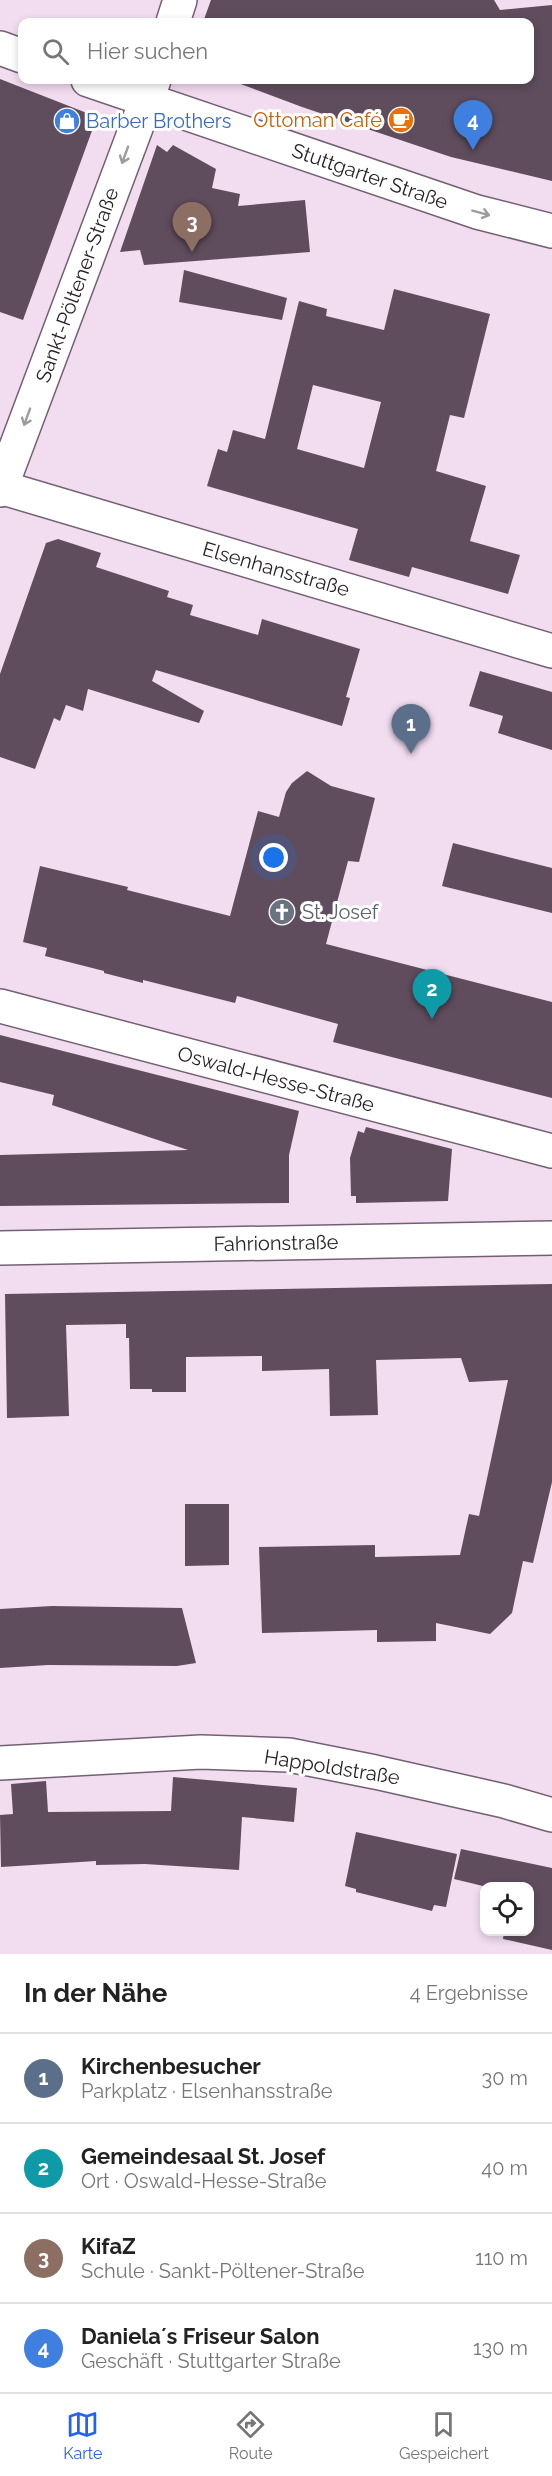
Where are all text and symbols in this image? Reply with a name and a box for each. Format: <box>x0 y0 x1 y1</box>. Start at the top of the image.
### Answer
search box <box>18 18 534 84</box>
icon: search <box>39 35 72 68</box>
text: Hier suchen <box>87 38 208 64</box>
pin: 4 <box>454 100 492 150</box>
cafe icon: Ottoman Café <box>386 105 416 135</box>
shop icon: Barber Brothers <box>52 106 82 136</box>
place label: Ottoman Café <box>253 108 382 132</box>
place label: Barber Brothers <box>86 109 232 133</box>
street label: Stuttgarter Straße <box>289 138 451 214</box>
one-way arrow <box>119 145 130 164</box>
street label: Sankt-Pöltener-Straße <box>31 184 124 386</box>
pin: 3 <box>172 202 212 252</box>
one-way arrow <box>471 207 490 219</box>
one-way arrow <box>21 407 32 426</box>
street label: Elsenhansstraße <box>200 537 352 601</box>
pin: 1 <box>392 704 430 754</box>
your location <box>259 843 288 872</box>
church icon: St. Josef <box>267 897 297 927</box>
place label: St. Josef <box>302 900 380 924</box>
pin: 2 <box>412 970 452 1019</box>
street label: Oswald-Hesse-Straße <box>175 1041 377 1117</box>
street label: Fahrionstraße <box>213 1230 339 1256</box>
street label: Happoldstraße <box>262 1744 402 1790</box>
map controls <box>480 1882 534 1936</box>
button: locate <box>480 1882 534 1936</box>
text: In der Nähe <box>24 1978 167 2008</box>
text: 4 Ergebnisse <box>410 1981 528 2005</box>
text: Kirchenbesucher <box>81 2053 261 2079</box>
text: 1 <box>39 2066 48 2090</box>
text: 30 m <box>482 2066 528 2090</box>
text: Parkplatz · Elsenhansstraße <box>81 2079 333 2103</box>
text: Gemeindesaal St. Josef <box>81 2143 325 2169</box>
text: 2 <box>38 2156 49 2180</box>
text: 40 m <box>481 2156 528 2180</box>
text: Ort · Oswald-Hesse-Straße <box>81 2169 326 2193</box>
text: KifaZ <box>81 2233 136 2259</box>
text: 3 <box>38 2246 49 2270</box>
text: 110 m <box>475 2246 528 2270</box>
text: Schule · Sankt-Pöltener-Straße <box>81 2259 365 2283</box>
text: Daniela´s Friseur Salon <box>81 2323 319 2349</box>
text: 4 <box>38 2336 49 2360</box>
text: 130 m <box>473 2336 528 2360</box>
text: Geschäft · Stuttgarter Straße <box>81 2349 341 2373</box>
tab: Karte <box>63 2408 102 2463</box>
tab: Route <box>229 2408 273 2463</box>
tab: Gespeichert <box>399 2408 489 2463</box>

